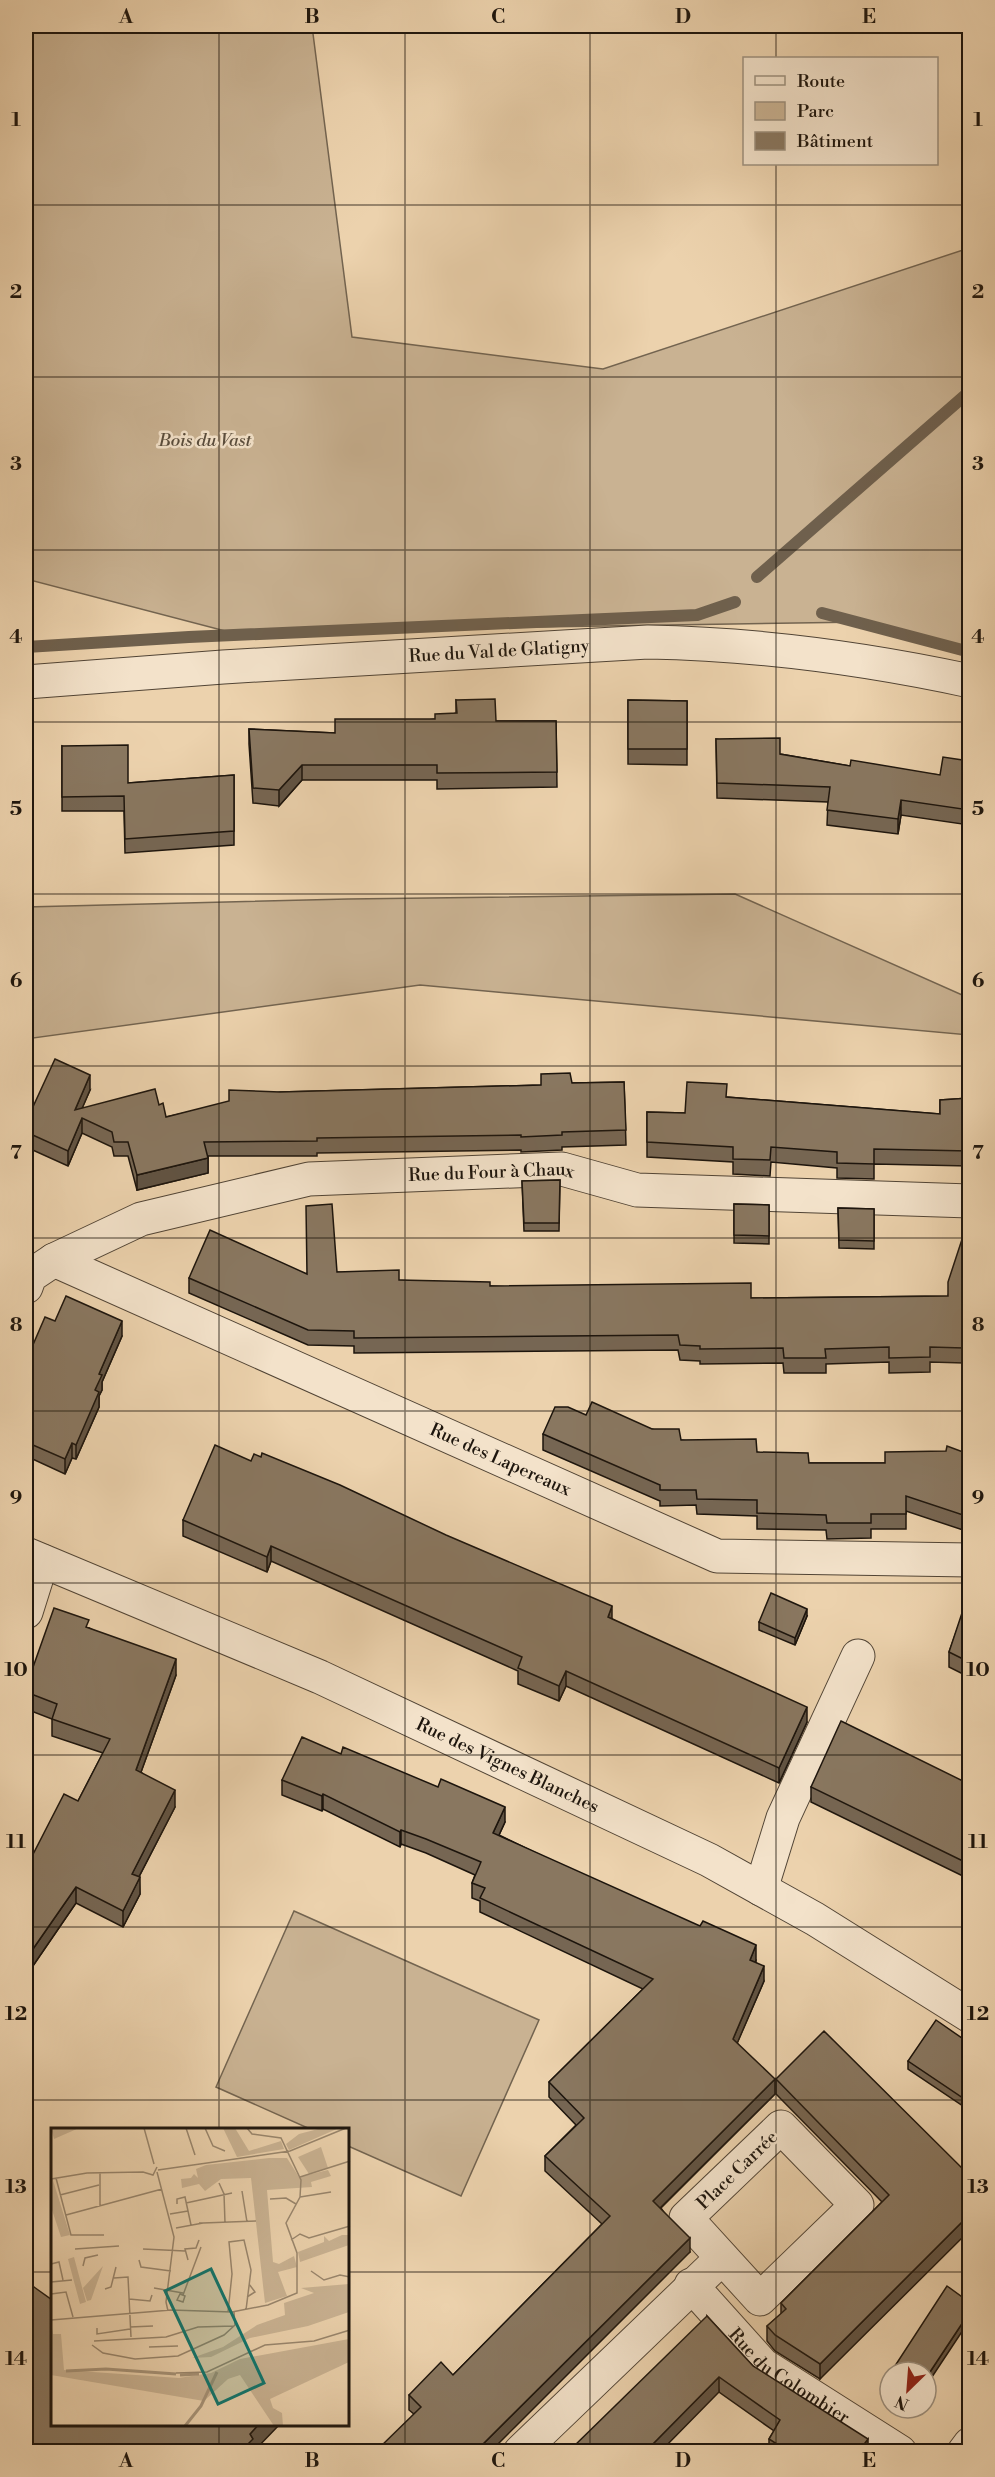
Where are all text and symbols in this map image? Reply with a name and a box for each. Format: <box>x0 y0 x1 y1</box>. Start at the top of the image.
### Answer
text: A <box>118 5 134 30</box>
text: B <box>304 5 320 30</box>
text: C <box>491 5 505 30</box>
text: D <box>675 5 691 30</box>
text: E <box>862 5 876 30</box>
legend <box>743 57 938 165</box>
text: Route <box>797 70 845 93</box>
text: Parc <box>797 100 834 123</box>
text: 1 <box>11 108 21 133</box>
text: 1 <box>973 108 983 133</box>
text: Bâtiment <box>796 130 874 153</box>
text: 2 <box>10 280 22 305</box>
text: 2 <box>972 280 984 305</box>
park label: Bois du Vast <box>158 429 253 452</box>
text: 3 <box>10 452 22 477</box>
text: 3 <box>972 452 984 477</box>
text: 4 <box>9 625 23 650</box>
text: 4 <box>971 625 985 650</box>
street label: Rue du Val de Glatigny <box>408 634 590 668</box>
text: 5 <box>10 797 22 822</box>
text: 5 <box>972 797 984 822</box>
text: 6 <box>10 969 23 994</box>
text: 6 <box>972 969 985 994</box>
text: 7 <box>10 1141 22 1166</box>
text: 7 <box>972 1141 984 1166</box>
street label: Rue du Four à Chaux <box>408 1158 578 1187</box>
text: 8 <box>10 1313 23 1338</box>
text: 8 <box>972 1313 985 1338</box>
street label: Rue des Lapereaux <box>426 1418 575 1502</box>
text: 9 <box>10 1486 22 1511</box>
text: 9 <box>972 1486 984 1511</box>
text: 10 <box>4 1658 28 1683</box>
text: 10 <box>966 1658 990 1683</box>
street label: Rue des Vignes Blanches <box>412 1713 603 1819</box>
text: 11 <box>6 1830 26 1855</box>
text: 11 <box>968 1830 988 1855</box>
text: 12 <box>5 2002 27 2027</box>
text: 12 <box>967 2002 989 2027</box>
street label: Place Carrée <box>692 2126 783 2215</box>
inset map <box>51 2128 350 2426</box>
text: 13 <box>5 2175 27 2200</box>
text: 13 <box>967 2175 989 2200</box>
street label: Rue du Colombier <box>723 2324 854 2429</box>
text: 14 <box>5 2347 27 2372</box>
text: 14 <box>967 2347 989 2372</box>
north arrow <box>878 2360 938 2420</box>
text: N <box>892 2391 912 2414</box>
text: A <box>118 2449 134 2474</box>
text: B <box>304 2449 320 2474</box>
text: C <box>491 2449 505 2474</box>
text: D <box>675 2449 691 2474</box>
text: E <box>862 2449 876 2474</box>

